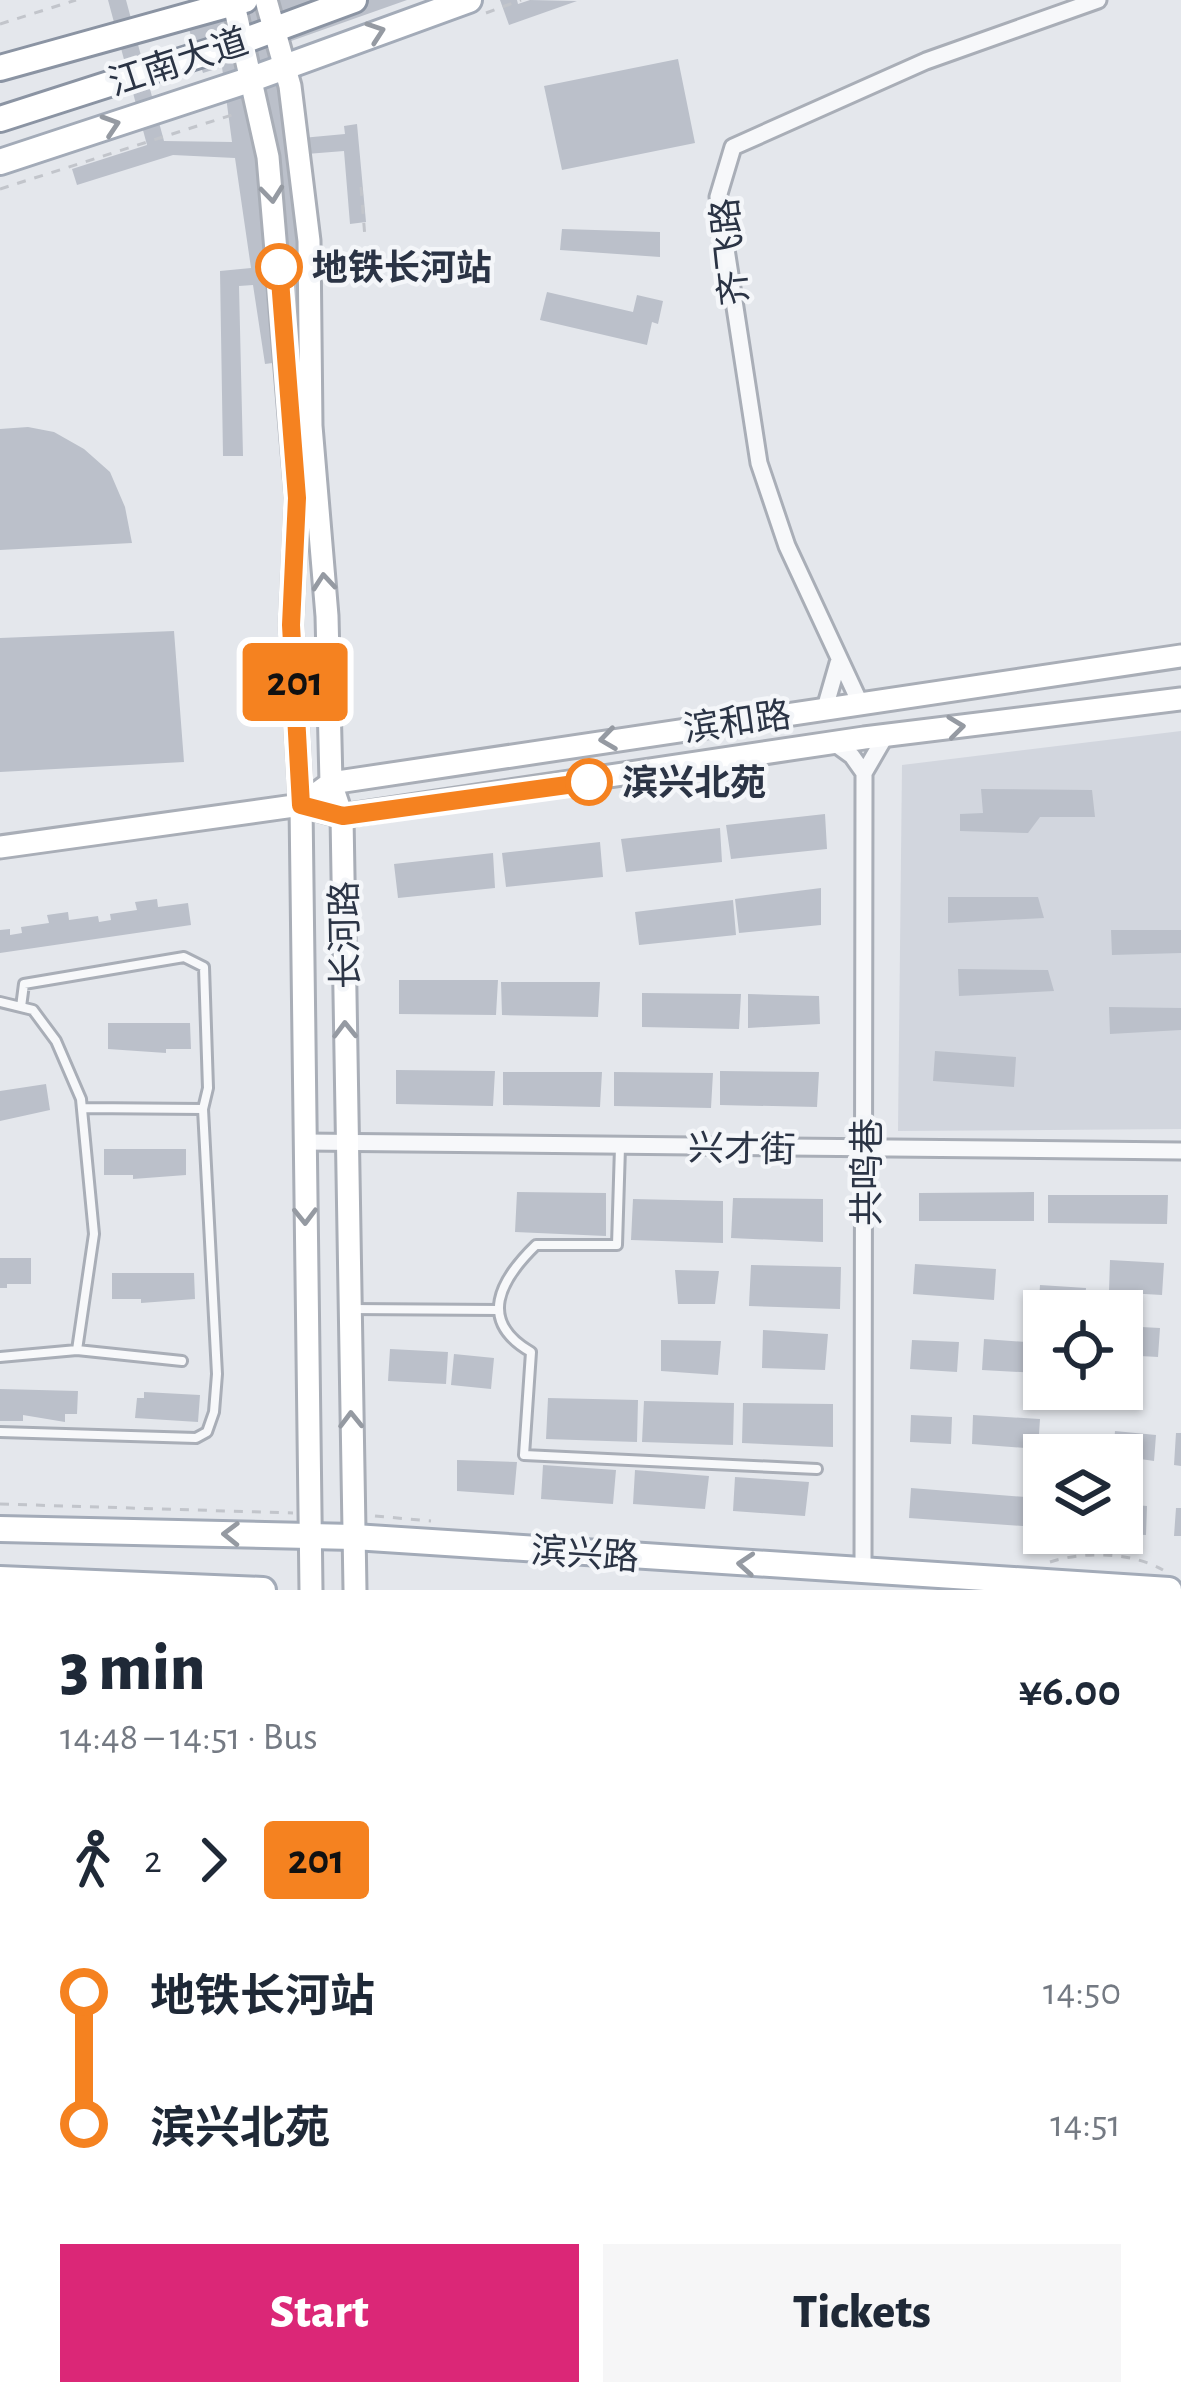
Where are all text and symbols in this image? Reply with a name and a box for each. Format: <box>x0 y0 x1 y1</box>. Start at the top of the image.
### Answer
street label: 江南大道 <box>104 22 253 102</box>
one-way arrow <box>364 22 385 46</box>
one-way arrow <box>100 115 121 140</box>
one-way arrow <box>258 184 284 204</box>
street label: 齐飞路 <box>705 196 755 308</box>
marker: 地铁长河站 <box>257 245 301 289</box>
place label: 地铁长河站 <box>312 249 492 287</box>
one-way arrow <box>312 572 337 591</box>
line badge: 201 <box>226 643 364 721</box>
text: 201 <box>267 661 323 703</box>
street label: 滨和路 <box>681 696 793 748</box>
one-way arrow <box>946 714 966 740</box>
one-way arrow <box>598 725 618 751</box>
marker: 滨兴北苑 <box>567 760 611 804</box>
place label: 滨兴北苑 <box>622 764 766 802</box>
street label: 长河路 <box>325 881 365 989</box>
one-way arrow <box>332 1020 358 1039</box>
street label: 共鸣巷 <box>848 1118 886 1226</box>
street label: 兴才街 <box>688 1129 796 1169</box>
one-way arrow <box>292 1208 318 1226</box>
map controls <box>1023 1290 1143 1554</box>
button: locate <box>1023 1290 1143 1410</box>
one-way arrow <box>339 1410 365 1429</box>
button: layers <box>1023 1434 1143 1554</box>
one-way arrow <box>221 1521 240 1547</box>
street label: 滨兴路 <box>530 1531 640 1577</box>
one-way arrow <box>736 1551 755 1577</box>
text: 3 min <box>60 1636 205 1702</box>
text: ¥6.00 <box>1018 1669 1121 1714</box>
text: 14:48 – 14:51 · Bus <box>60 1718 318 1757</box>
icon: walk <box>60 1827 126 1893</box>
icon: forward <box>180 1827 246 1893</box>
text: 201 <box>288 1839 345 1881</box>
text: 2 <box>144 1841 162 1880</box>
text: 14:50 <box>1043 1973 1121 2012</box>
text: 地铁长河站 <box>150 1975 375 2020</box>
text: 14:51 <box>1050 2105 1121 2144</box>
text: 滨兴北苑 <box>150 2107 330 2152</box>
button: Start <box>60 2244 579 2382</box>
button: Tickets <box>603 2244 1121 2382</box>

